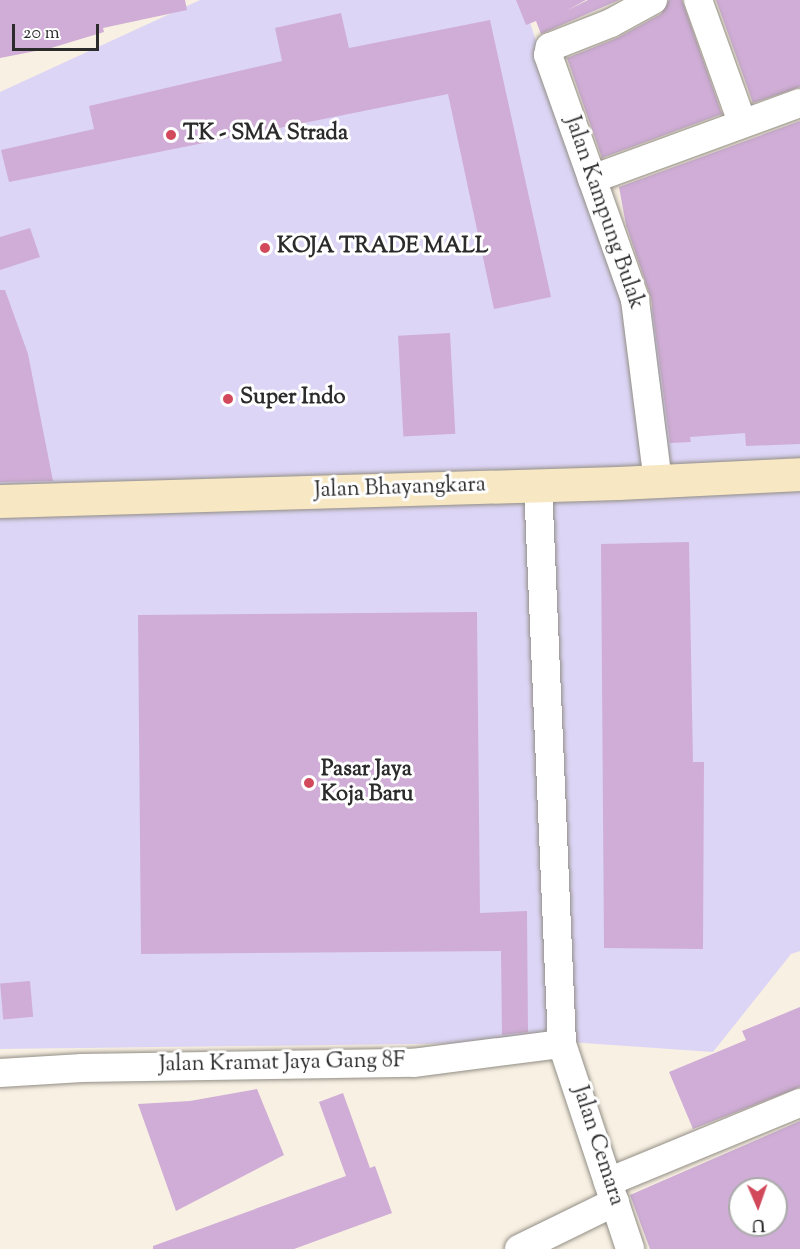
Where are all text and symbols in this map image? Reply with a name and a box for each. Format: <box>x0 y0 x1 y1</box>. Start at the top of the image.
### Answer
scale bar <box>15 12 102 50</box>
text: 20 m <box>23 21 60 47</box>
street label: Jalan Kampung Bulak <box>558 113 648 313</box>
place label: TK - SMA Strada <box>183 122 348 148</box>
marker: TK - SMA Strada <box>164 128 178 142</box>
place label: KOJA TRADE MALL <box>277 235 488 261</box>
marker: KOJA TRADE MALL <box>258 241 272 255</box>
place label: Super Indo <box>240 386 345 412</box>
marker: Super Indo <box>221 392 235 406</box>
street label: Jalan Bhayangkara <box>314 473 486 505</box>
place label: Pasar Jaya Koja Baru <box>321 757 413 808</box>
marker: Pasar Jaya Koja Baru <box>302 776 316 790</box>
street label: Jalan Kramat Jaya Gang 8F <box>159 1049 405 1079</box>
street label: Jalan Cemara <box>565 1083 629 1209</box>
north arrow <box>728 1177 788 1237</box>
text: U <box>752 1212 766 1235</box>

